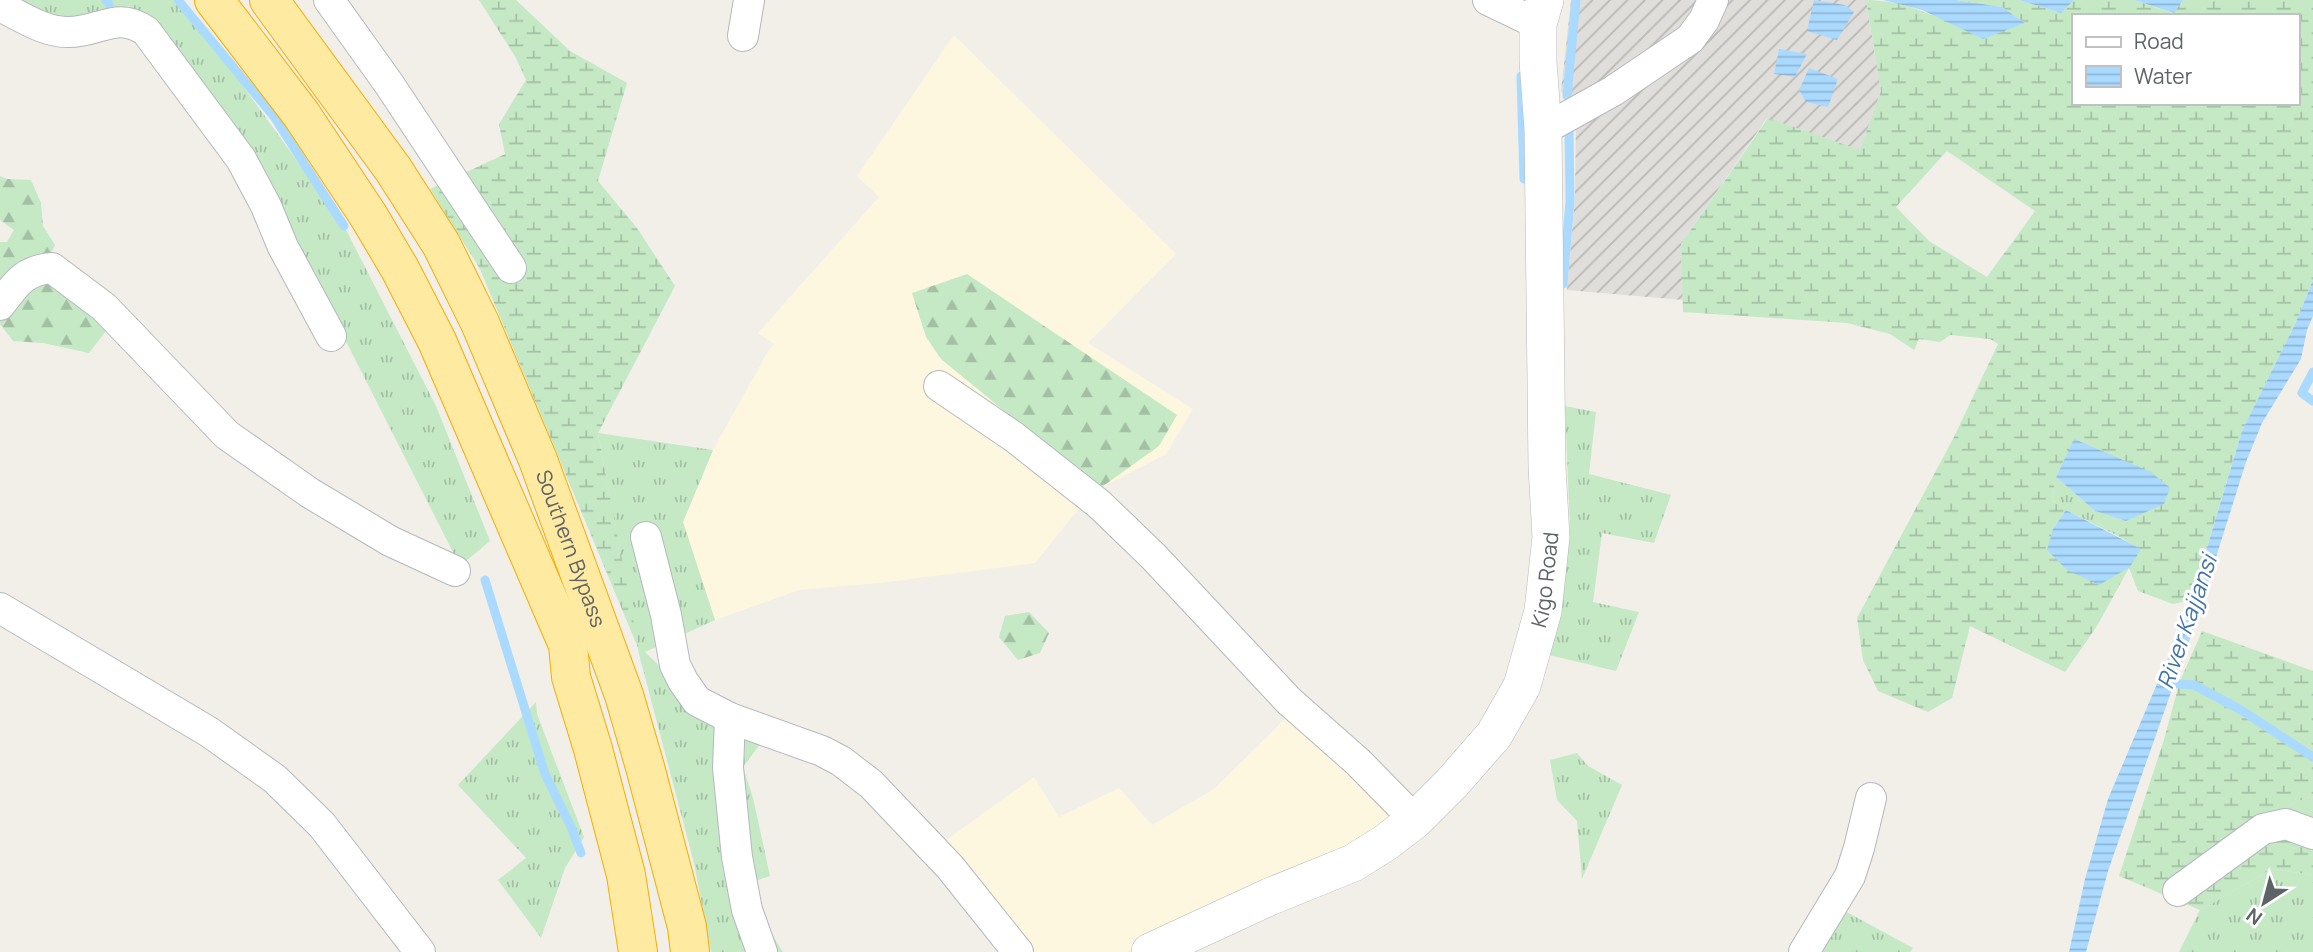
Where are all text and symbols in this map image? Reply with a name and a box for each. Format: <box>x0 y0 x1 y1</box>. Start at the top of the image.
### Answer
legend <box>2072 14 2299 105</box>
text: Road <box>2134 27 2184 55</box>
text: Water <box>2134 62 2193 90</box>
street label: Southern Bypass <box>530 466 613 631</box>
street label: Kigo Road <box>1524 530 1564 631</box>
water label: River Kajjansi <box>2148 548 2225 693</box>
north arrow <box>2229 868 2299 938</box>
text: N <box>2241 902 2267 931</box>

